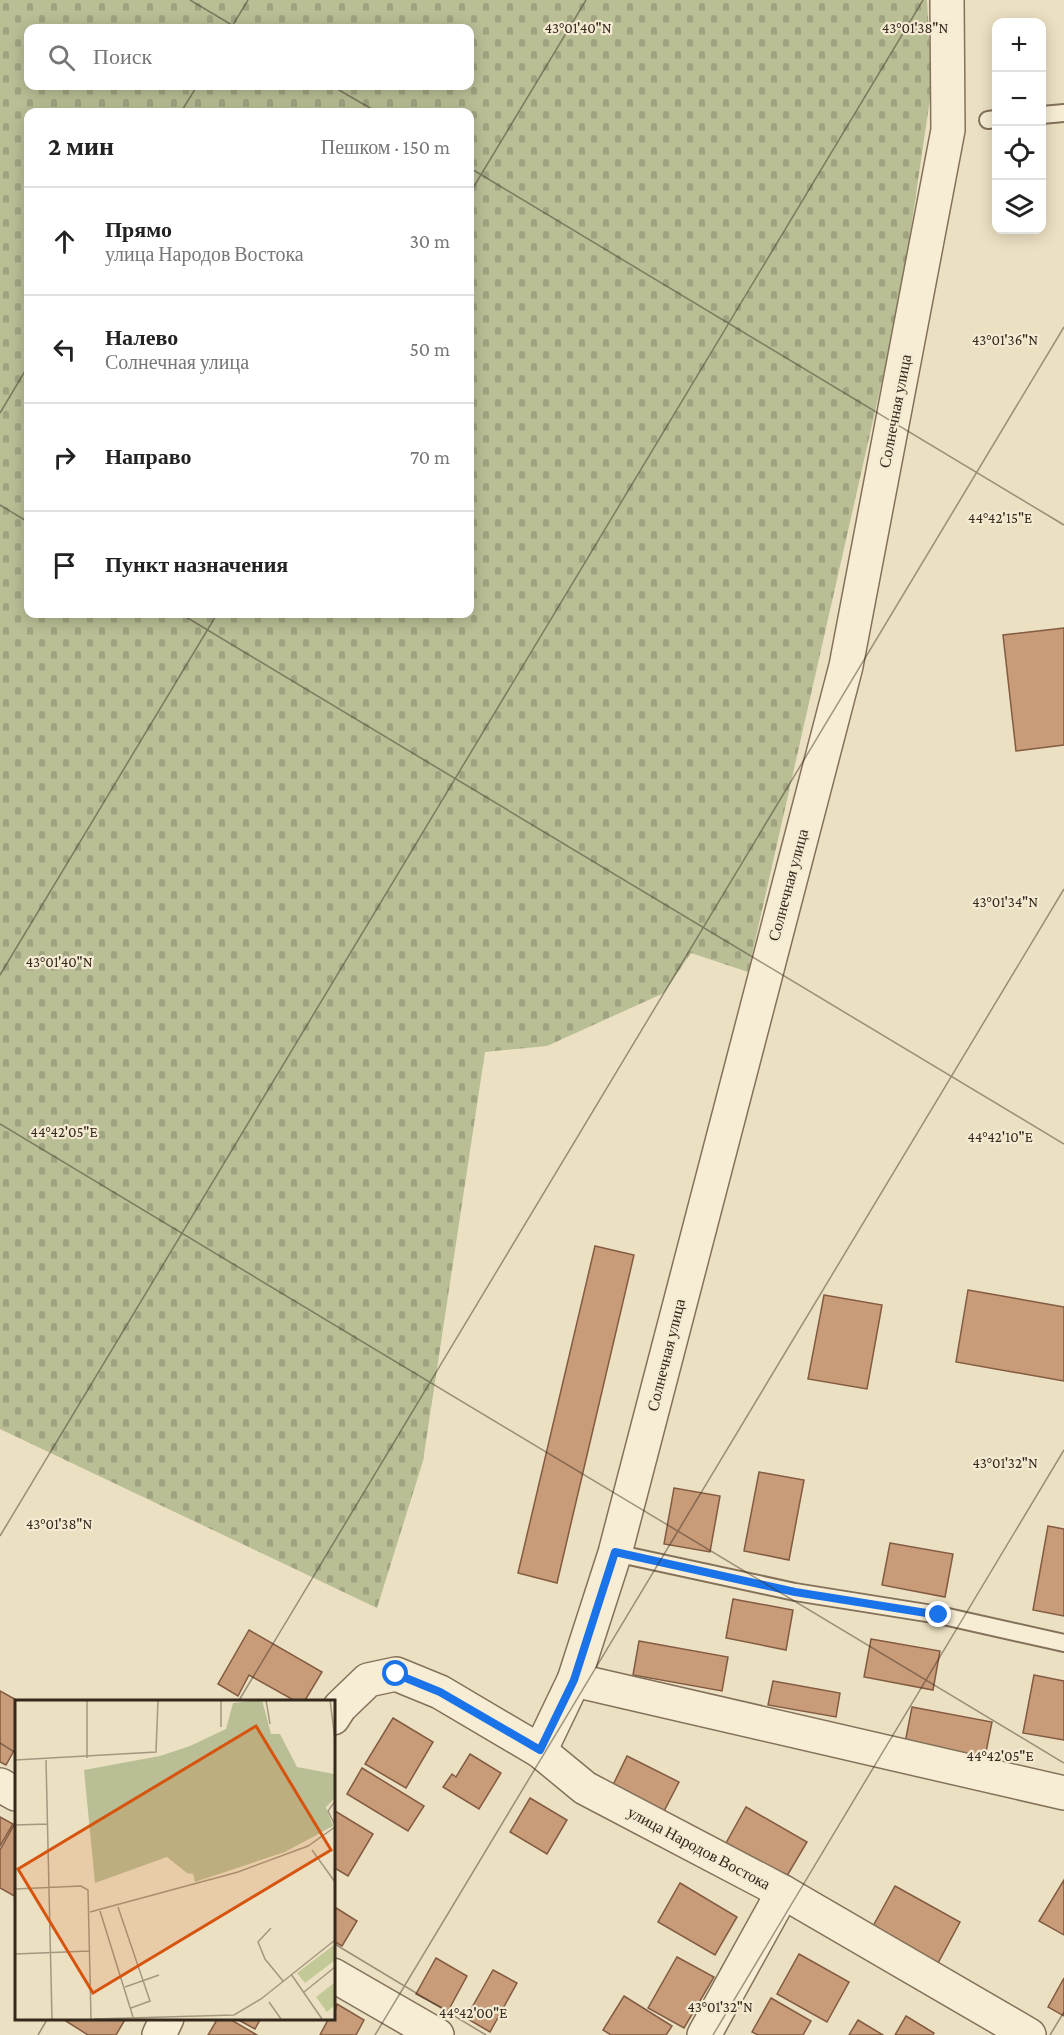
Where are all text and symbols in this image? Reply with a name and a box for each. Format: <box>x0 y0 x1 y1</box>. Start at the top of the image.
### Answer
map controls <box>992 18 1046 234</box>
button: + <box>992 18 1046 72</box>
text: 43°01'40"N <box>544 20 612 36</box>
text: 43°01'38"N <box>882 20 948 36</box>
search box <box>24 24 474 90</box>
icon: search <box>45 41 78 74</box>
text: Поиск <box>93 44 152 69</box>
button: − <box>992 72 1046 126</box>
button: locate <box>992 126 1046 180</box>
text: 2 мин <box>48 132 114 161</box>
text: Пешком · 150 m <box>321 136 450 158</box>
button: layers <box>992 180 1046 234</box>
text: Прямо <box>105 217 172 242</box>
icon: ahead <box>48 225 81 258</box>
text: 30 m <box>409 230 450 252</box>
text: улица Народов Востока <box>105 243 304 265</box>
text: Налево <box>105 325 178 350</box>
text: 43°01'36"N <box>972 332 1038 348</box>
icon: left <box>48 333 81 366</box>
text: 50 m <box>409 338 450 360</box>
text: Солнечная улица <box>105 351 249 373</box>
street label: Солнечная улица <box>876 353 915 469</box>
icon: right <box>48 441 81 474</box>
text: Направо <box>105 444 191 469</box>
text: 70 m <box>410 446 450 468</box>
text: 44°42'15"E <box>968 510 1032 526</box>
icon: arrive <box>48 549 81 582</box>
text: Пункт назначения <box>105 552 288 577</box>
street label: Солнечная улица <box>765 827 812 943</box>
text: 43°01'34"N <box>972 894 1038 910</box>
text: 43°01'40"N <box>25 954 93 970</box>
text: 44°42'05"E <box>30 1124 98 1140</box>
text: 44°42'10"E <box>967 1129 1033 1145</box>
street label: Солнечная улица <box>644 1297 689 1413</box>
text: 43°01'32"N <box>972 1455 1038 1471</box>
text: 43°01'38"N <box>26 1516 92 1532</box>
route end <box>925 1601 951 1627</box>
route start <box>382 1660 408 1686</box>
inset map <box>15 1700 334 2020</box>
text: 44°42'05"E <box>966 1748 1034 1764</box>
street label: улица Народов Востока <box>624 1803 773 1894</box>
text: 43°01'32"N <box>687 1999 753 2015</box>
text: 44°42'00"E <box>439 2005 507 2021</box>

